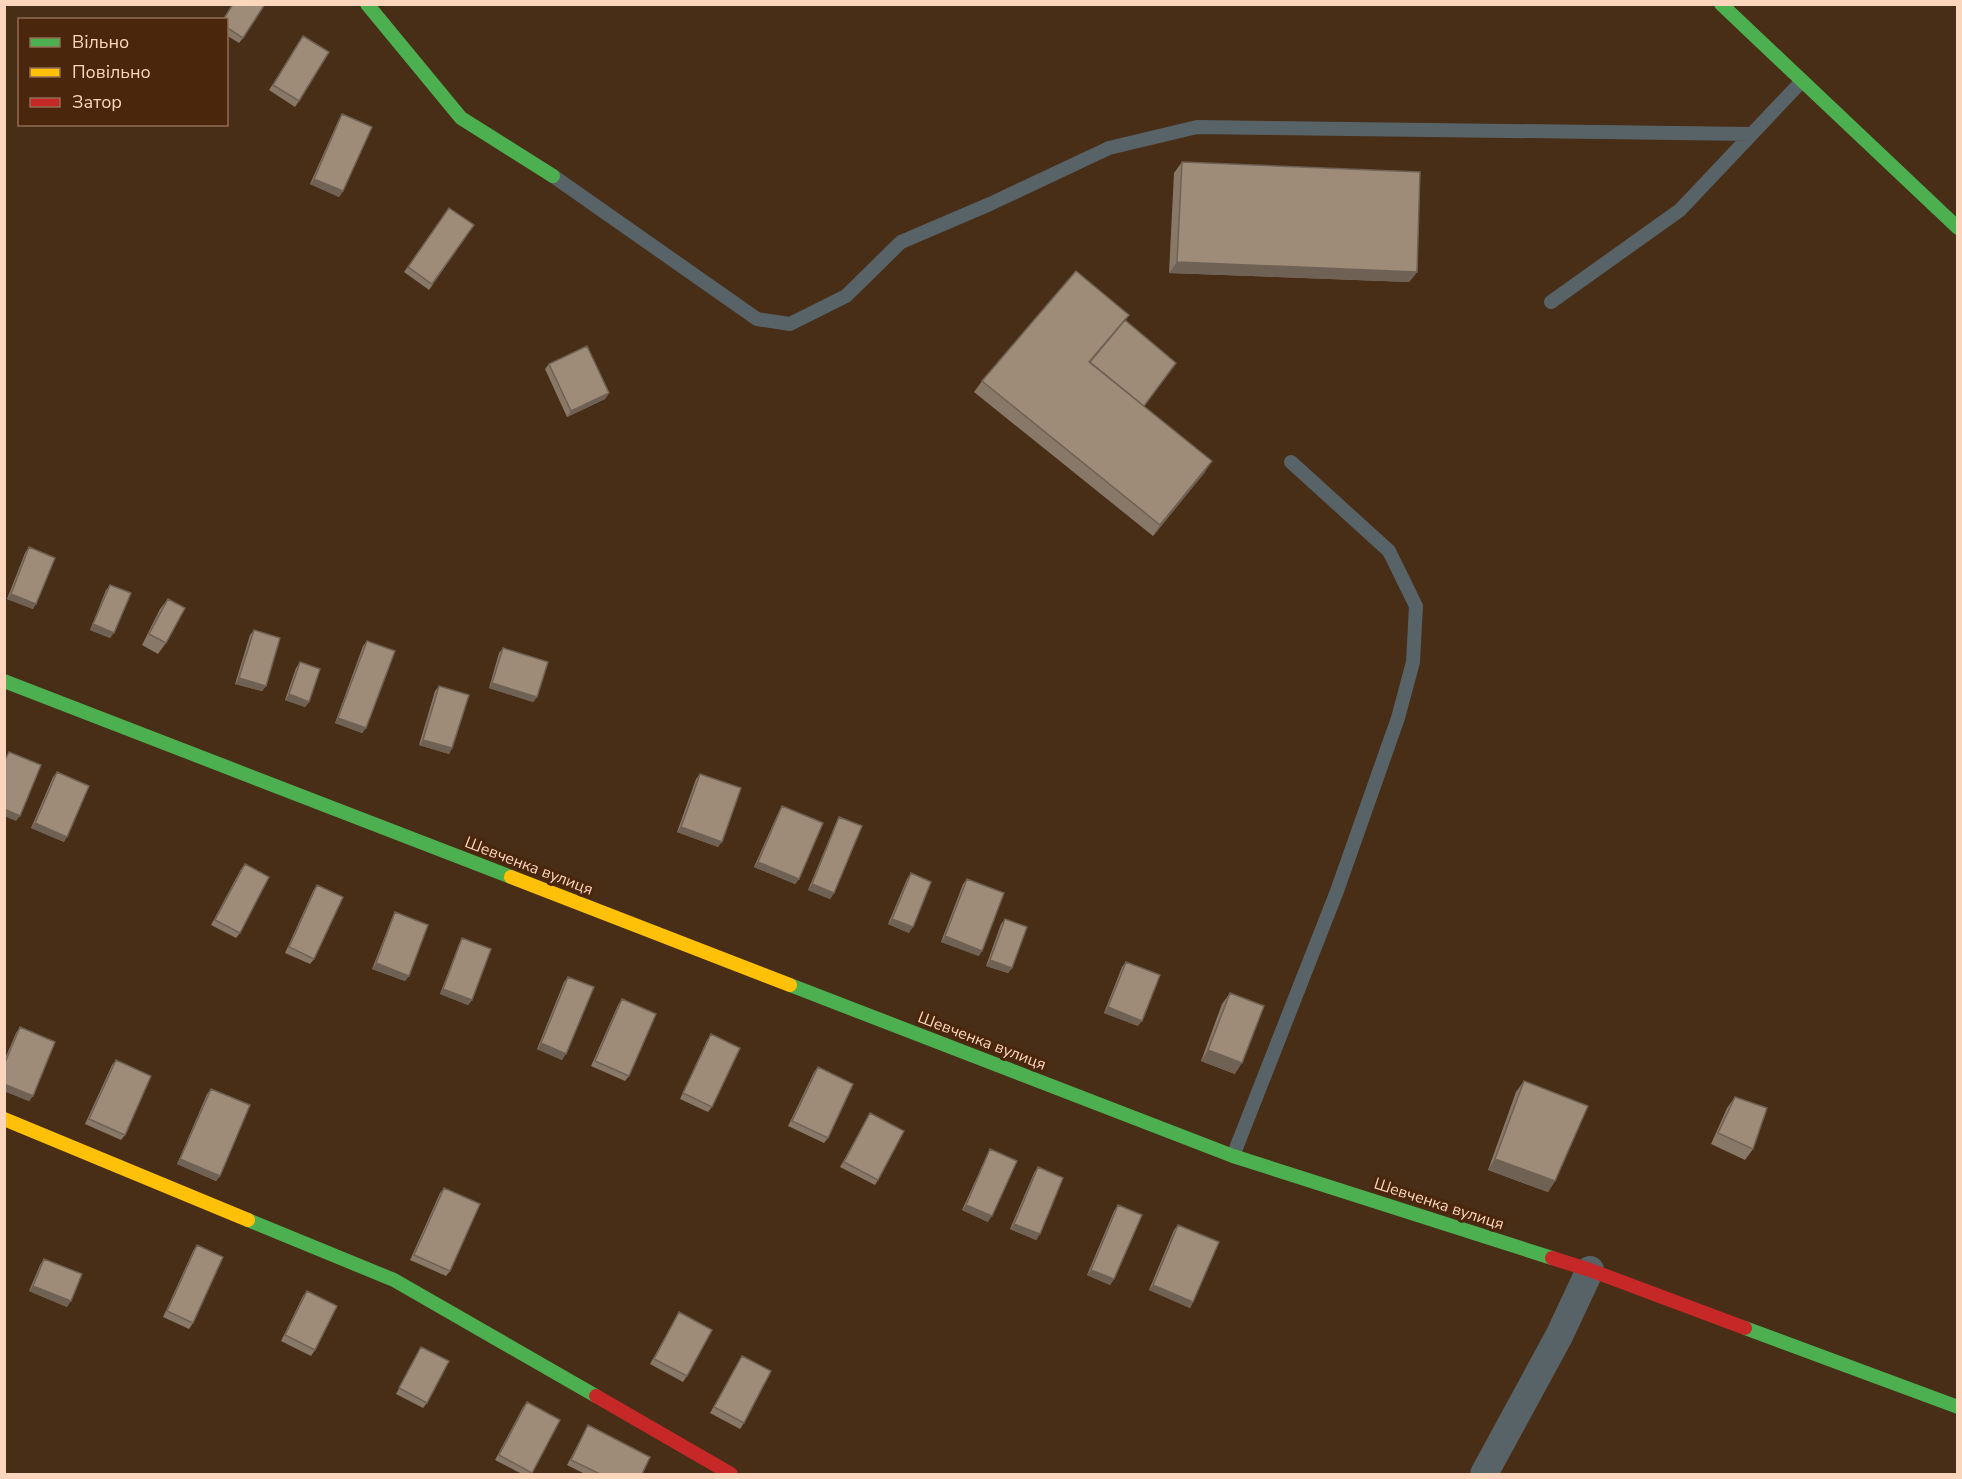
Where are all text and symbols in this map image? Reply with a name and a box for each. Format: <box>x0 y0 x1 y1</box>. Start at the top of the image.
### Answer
legend <box>18 18 228 126</box>
text: Вільно <box>72 30 129 54</box>
text: Повільно <box>72 60 151 84</box>
text: Затор <box>72 90 122 114</box>
street label: Шевченка вулиця <box>462 831 596 901</box>
street label: Шевченка вулиця <box>915 1006 1049 1076</box>
street label: Шевченка вулиця <box>1371 1173 1507 1235</box>

